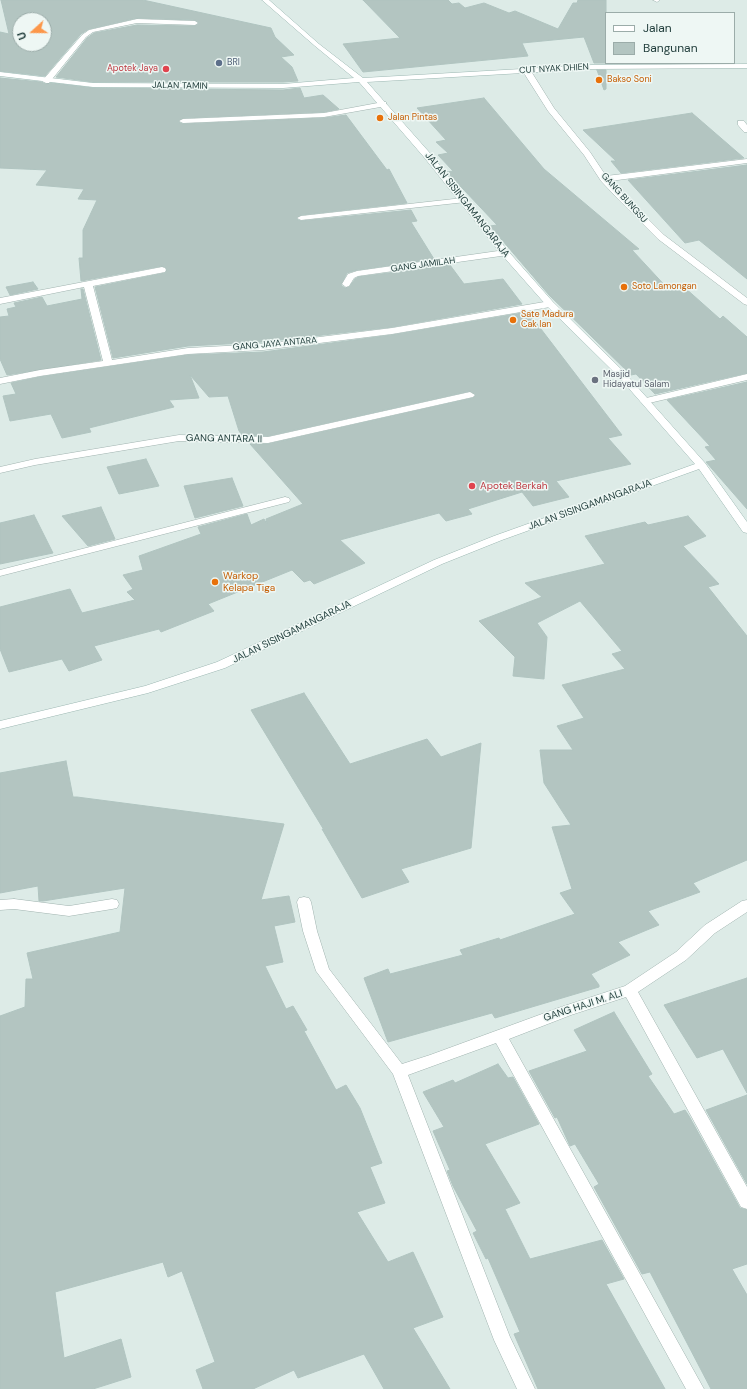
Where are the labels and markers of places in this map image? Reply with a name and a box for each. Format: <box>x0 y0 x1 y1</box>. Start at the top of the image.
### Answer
marker: BRI <box>214 58 224 68</box>
place label: BRI <box>227 58 240 68</box>
place label: Apotek Jaya <box>107 64 158 74</box>
marker: Apotek Jaya <box>161 64 171 74</box>
marker: Bakso Soni <box>594 75 604 85</box>
place label: Bakso Soni <box>607 75 652 85</box>
marker: Jalan Pintas <box>375 113 385 123</box>
place label: Jalan Pintas <box>388 113 437 123</box>
marker: Soto Lamongan <box>619 282 629 292</box>
place label: Soto Lamongan <box>632 282 697 292</box>
place label: Sate Madura Cak Ian <box>521 310 573 331</box>
marker: Sate Madura Cak Ian <box>508 315 518 325</box>
place label: Masjid Hidayatul Salam <box>603 370 669 391</box>
marker: Masjid Hidayatul Salam <box>590 375 600 385</box>
place label: Apotek Berkah <box>480 480 547 492</box>
marker: Apotek Berkah <box>467 481 477 491</box>
place label: Warkop Kelapa Tiga <box>223 570 275 594</box>
marker: Warkop Kelapa Tiga <box>210 577 220 587</box>

